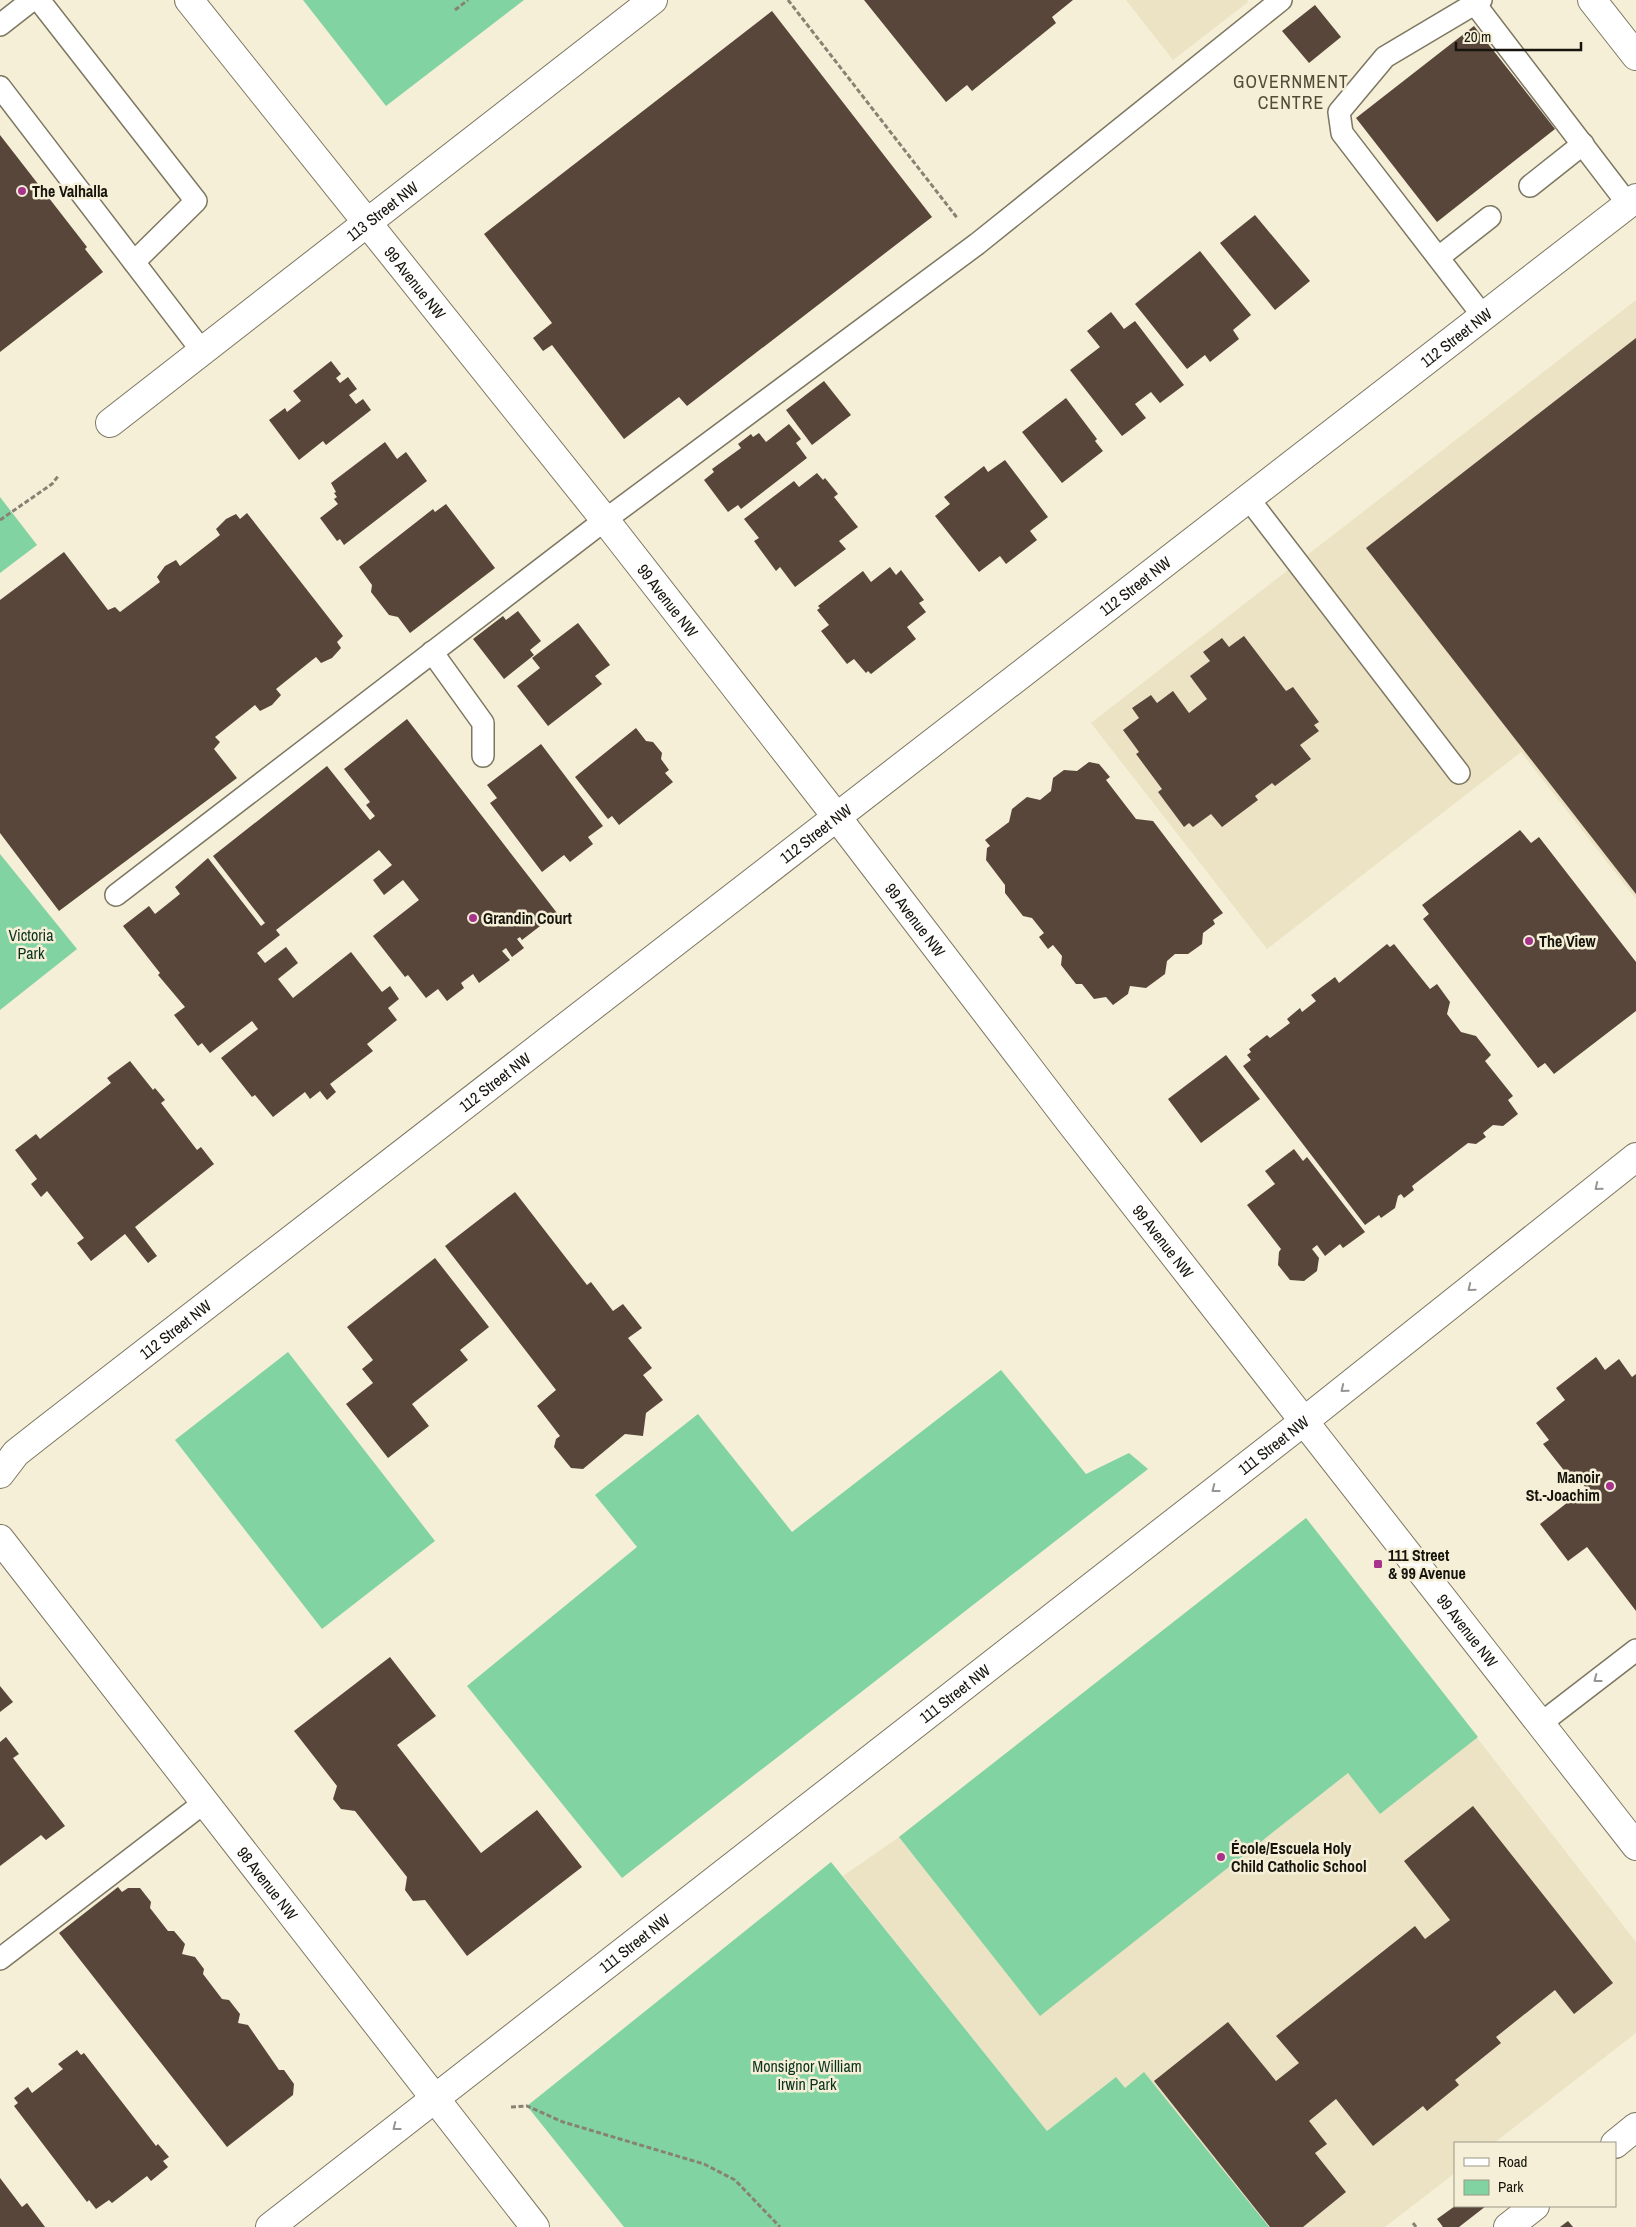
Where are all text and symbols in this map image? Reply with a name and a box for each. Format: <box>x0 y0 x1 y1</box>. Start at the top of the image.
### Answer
scale bar <box>1456 20 1581 52</box>
text: 20 m <box>1464 26 1491 47</box>
district label: GOVERNMENT CENTRE <box>1233 69 1349 115</box>
street label: 113 Street NW <box>342 176 423 246</box>
place label: The Valhalla <box>32 180 109 202</box>
marker: The Valhalla <box>16 185 28 197</box>
street label: 99 Avenue NW <box>379 242 451 324</box>
street label: 112 Street NW <box>1416 302 1497 372</box>
street label: 112 Street NW <box>1095 551 1176 621</box>
street label: 99 Avenue NW <box>632 559 704 642</box>
street label: 112 Street NW <box>775 798 857 868</box>
street label: 99 Avenue NW <box>880 878 951 962</box>
place label: Grandin Court <box>483 907 573 929</box>
marker: Grandin Court <box>467 912 479 924</box>
park label: Victoria Park <box>9 924 54 964</box>
place label: The View <box>1539 930 1596 952</box>
marker: The View <box>1523 935 1535 947</box>
street label: 112 Street NW <box>454 1047 536 1117</box>
one-way arrow <box>1595 1182 1604 1190</box>
street label: 99 Avenue NW <box>1128 1200 1199 1283</box>
one-way arrow <box>1468 1283 1477 1291</box>
street label: 112 Street NW <box>135 1294 216 1364</box>
one-way arrow <box>1340 1384 1349 1393</box>
street label: 111 Street NW <box>1233 1410 1314 1480</box>
place label: Manoir St.-Joachim <box>1526 1466 1601 1506</box>
marker: Manoir St.-Joachim <box>1604 1480 1616 1492</box>
one-way arrow <box>1212 1484 1221 1493</box>
place label: 111 Street & 99 Avenue <box>1388 1544 1466 1584</box>
marker: 111 Street & 99 Avenue <box>1372 1558 1384 1570</box>
street label: 99 Avenue NW <box>1432 1589 1503 1672</box>
street label: 111 Street NW <box>915 1659 995 1728</box>
one-way arrow <box>1593 1673 1603 1682</box>
place label: École/Escuela Holy Child Catholic School <box>1231 1837 1367 1877</box>
street label: 98 Avenue NW <box>232 1842 304 1925</box>
marker: École/Escuela Holy Child Catholic School <box>1215 1851 1227 1863</box>
street label: 111 Street NW <box>594 1908 675 1978</box>
park label: Monsignor William Irwin Park <box>752 2055 862 2095</box>
one-way arrow <box>393 2122 402 2130</box>
legend <box>1454 2142 1616 2207</box>
text: Road <box>1498 2151 1527 2172</box>
text: Park <box>1498 2176 1524 2197</box>

